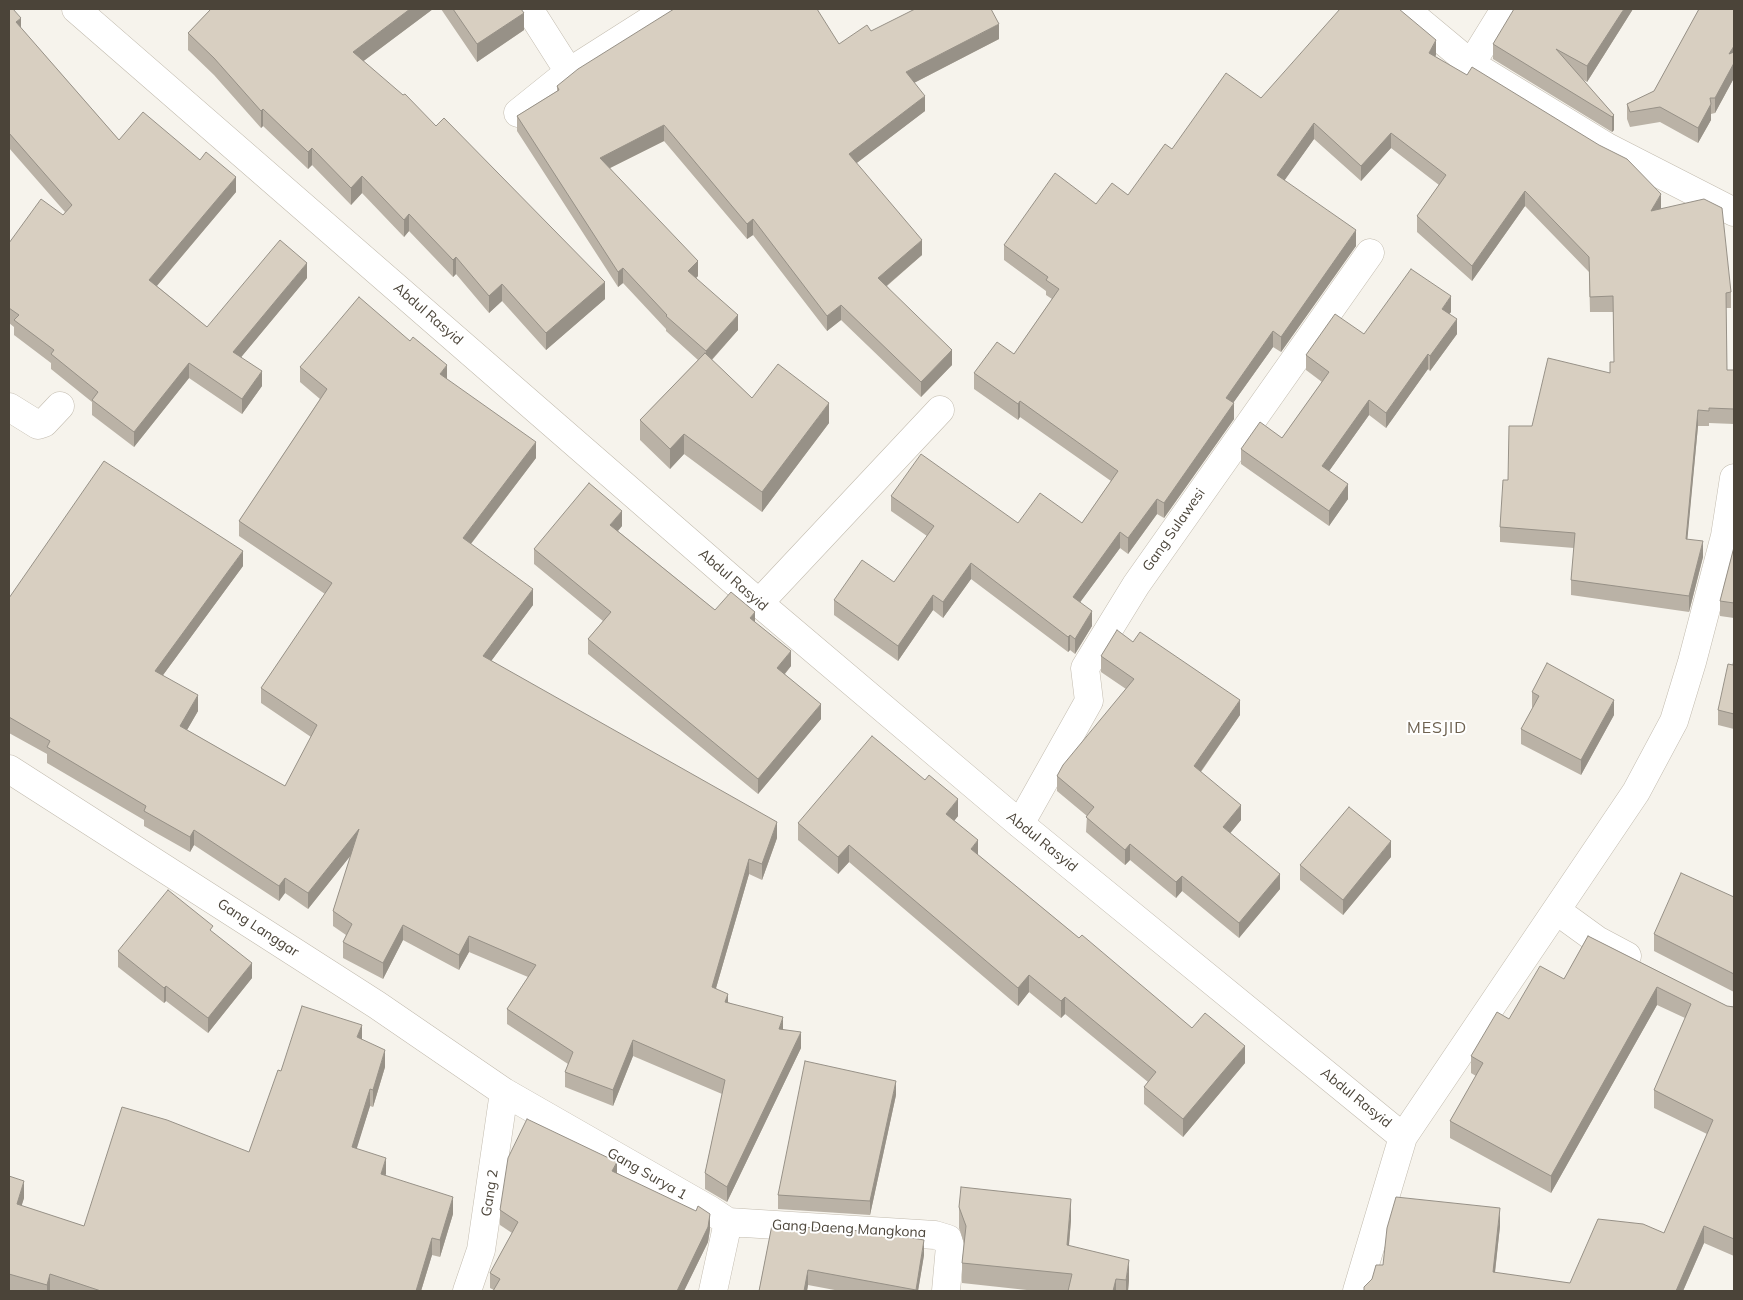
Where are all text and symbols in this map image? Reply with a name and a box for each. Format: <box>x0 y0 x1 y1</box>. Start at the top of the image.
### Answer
street label: Abdul Rasyid <box>390 279 466 349</box>
street label: Gang Sulawesi <box>1139 485 1209 575</box>
street label: Abdul Rasyid <box>695 545 771 615</box>
district label: MESJID <box>1406 718 1468 738</box>
street label: Abdul Rasyid <box>1003 808 1081 876</box>
street label: Gang Langgar <box>214 895 302 961</box>
street label: Abdul Rasyid <box>1317 1064 1395 1132</box>
street label: Gang Surya 1 <box>604 1144 690 1204</box>
street label: Gang 2 <box>478 1168 502 1218</box>
street label: Gang Daeng Mangkona <box>771 1217 927 1241</box>

